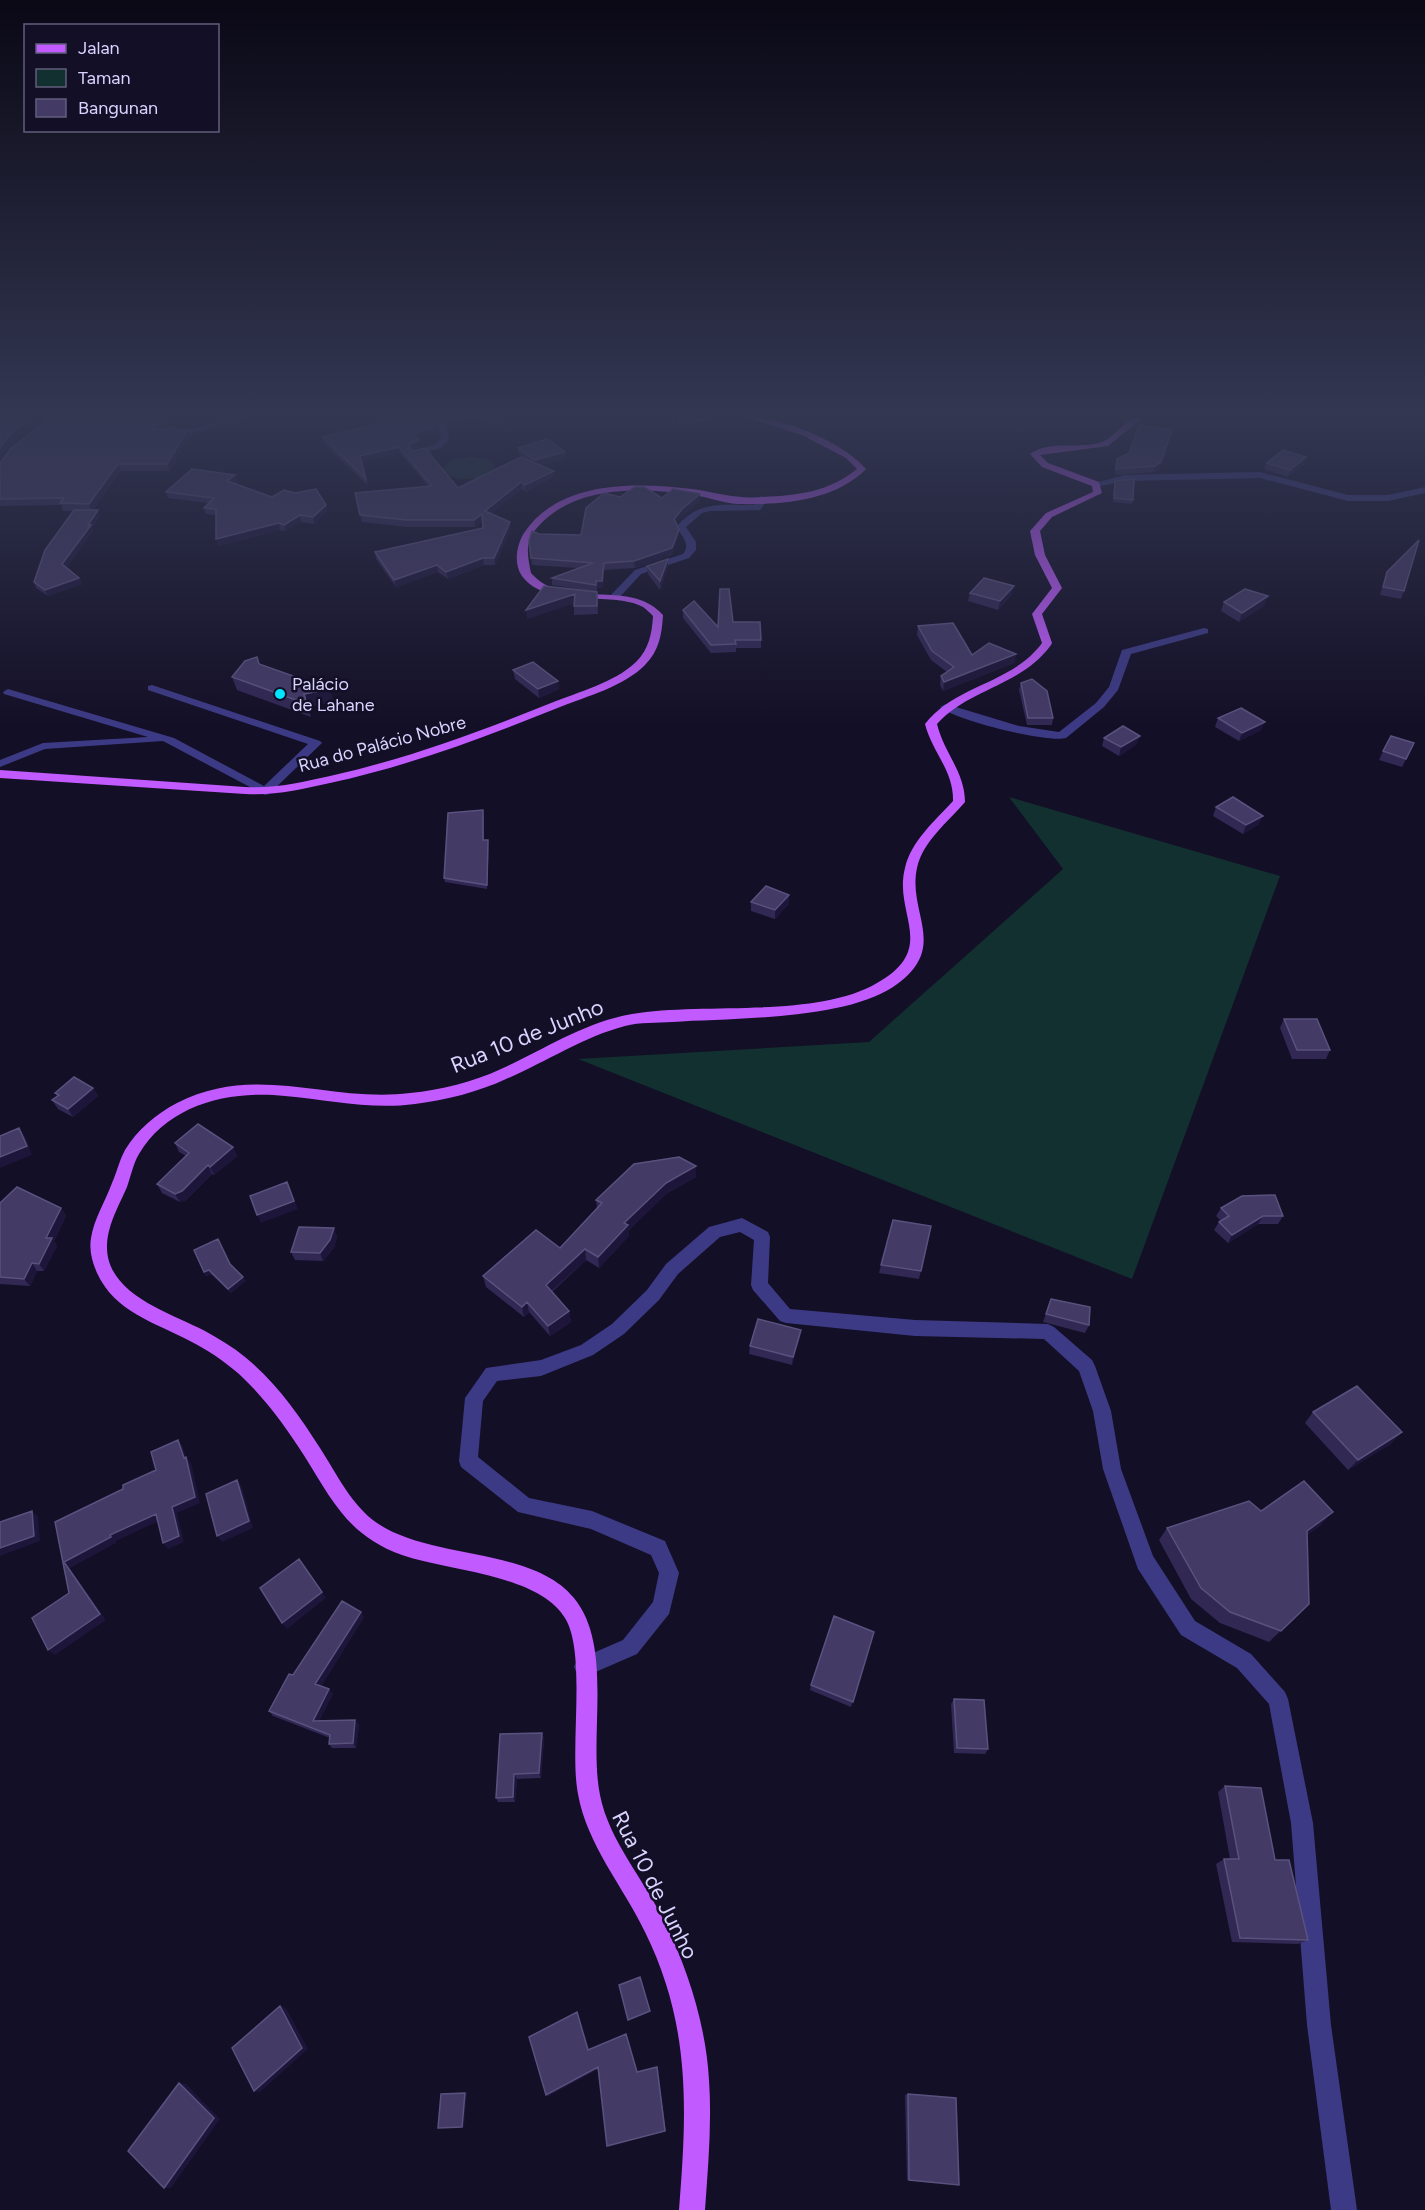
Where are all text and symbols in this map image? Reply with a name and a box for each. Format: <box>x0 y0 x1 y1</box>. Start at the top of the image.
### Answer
legend <box>24 24 219 132</box>
text: Jalan <box>78 37 120 59</box>
text: Taman <box>78 67 131 89</box>
text: Bangunan <box>78 97 158 119</box>
place label: Palácio de Lahane <box>292 673 375 716</box>
marker: Palácio de Lahane <box>273 687 287 701</box>
street label: Rua do Palácio Nobre <box>296 711 468 777</box>
street label: Rua 10 de Junho <box>447 993 607 1079</box>
street label: Rua 10 de Junho <box>606 1806 704 1964</box>

